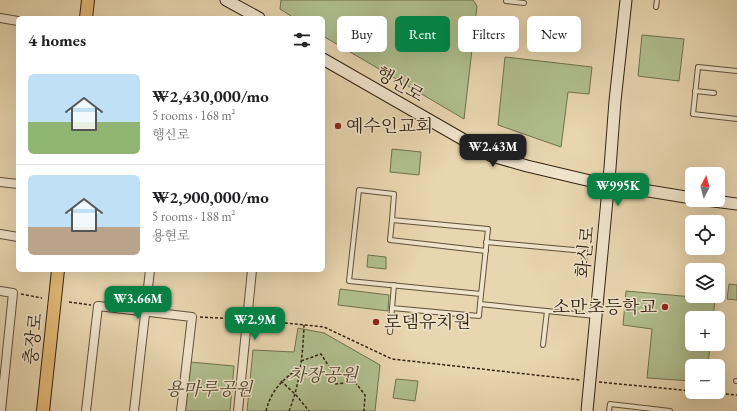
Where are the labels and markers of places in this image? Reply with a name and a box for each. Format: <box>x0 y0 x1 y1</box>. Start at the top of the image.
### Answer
place label: 예수인교회 <box>346 114 433 137</box>
marker: 예수인교회 <box>333 121 343 131</box>
pin: ₩2.43M <box>460 134 526 168</box>
pin: ₩995K <box>590 173 646 207</box>
pin: ₩3.66M <box>105 286 171 320</box>
place label: 소만초등학교 <box>553 295 658 318</box>
marker: 소만초등학교 <box>660 302 670 312</box>
pin: ₩2.9M <box>227 307 283 341</box>
place label: 로뎀유치원 <box>384 310 471 333</box>
marker: 로뎀유치원 <box>371 317 381 327</box>

